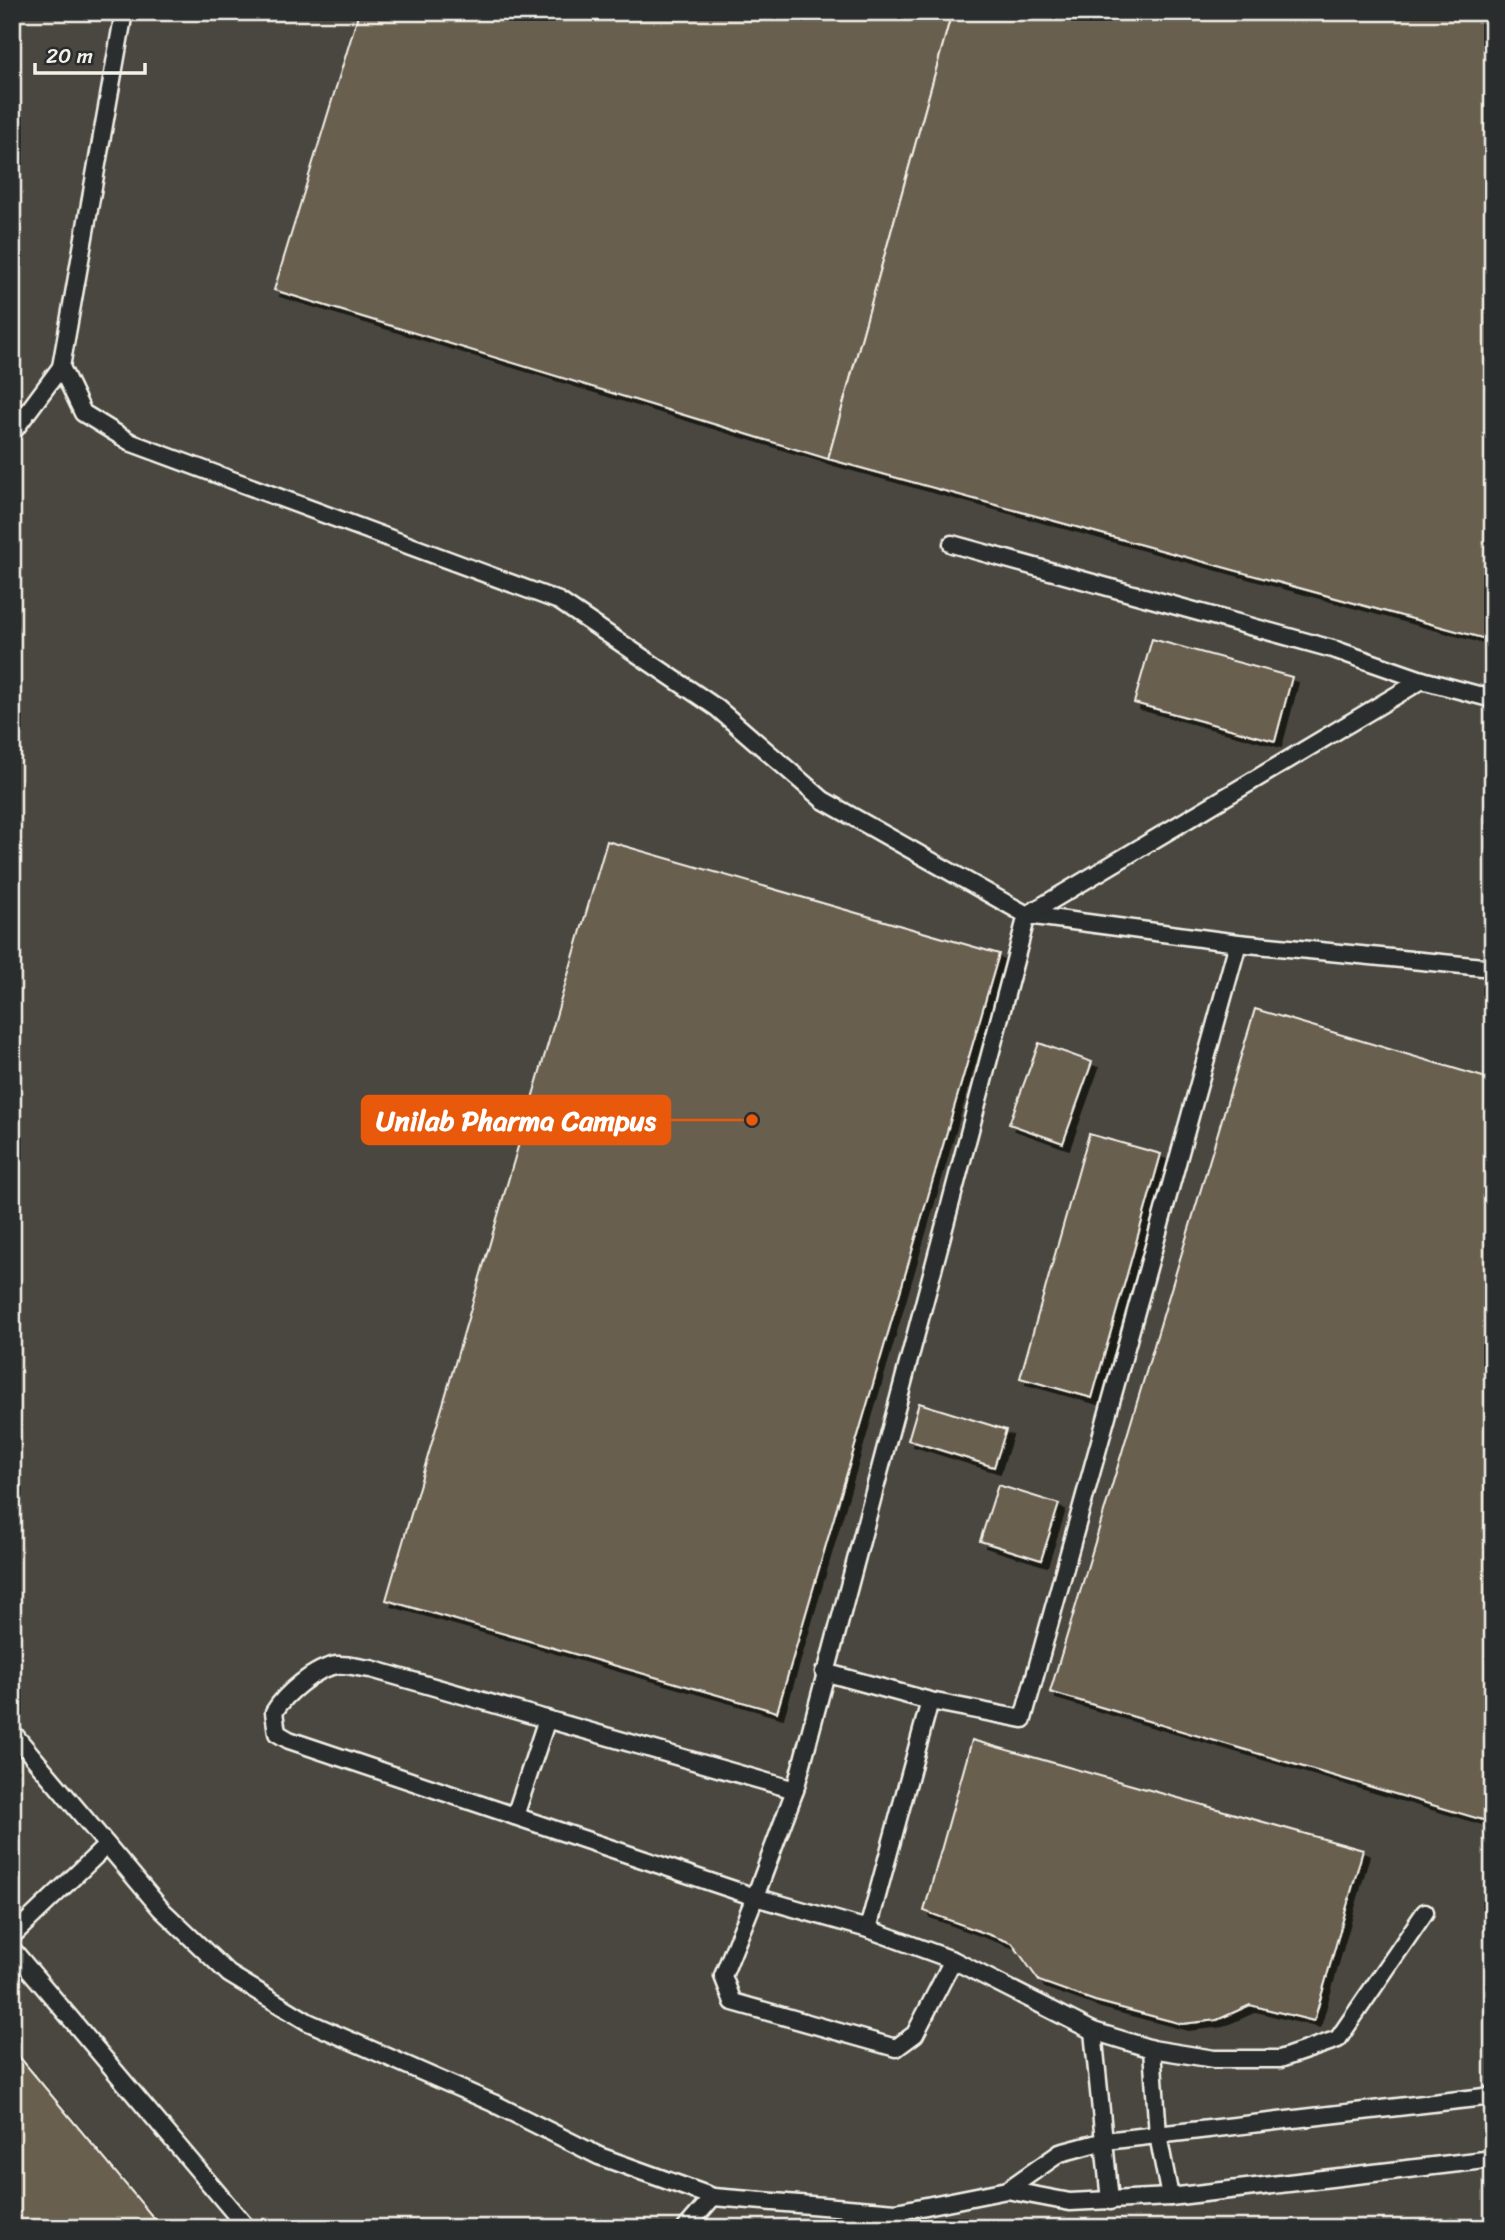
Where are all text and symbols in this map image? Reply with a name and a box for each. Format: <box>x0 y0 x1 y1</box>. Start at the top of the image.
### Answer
scale bar <box>35 32 145 76</box>
text: 20 m <box>46 37 93 75</box>
callout: Unilab Pharma Campus <box>362 1096 670 1144</box>
text: Unilab Pharma Campus <box>376 1096 657 1145</box>

